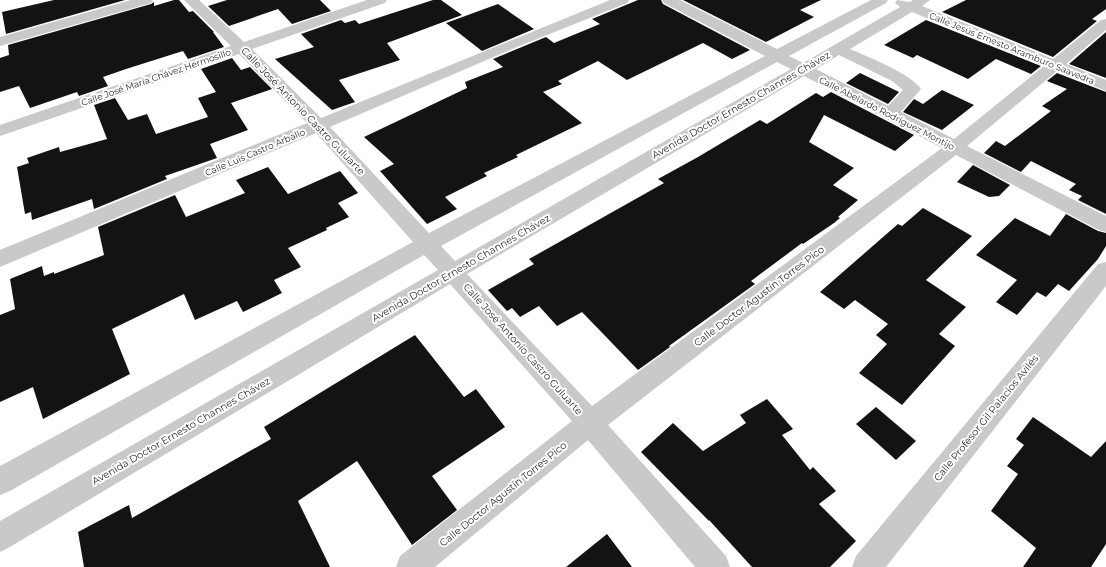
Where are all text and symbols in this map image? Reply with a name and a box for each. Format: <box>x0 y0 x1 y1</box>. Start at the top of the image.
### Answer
street label: Calle Jesús Ernesto Aramburo Saavedra <box>928 10 1096 86</box>
street label: Calle José Antonio Castro Guluarte <box>238 44 368 178</box>
street label: Calle José María Chávez Hermosillo <box>80 46 233 108</box>
street label: Avenida Doctor Ernesto Channes Chávez <box>649 48 833 162</box>
street label: Calle Abelardo Rodríguez Montijo <box>817 74 957 152</box>
street label: Calle Luis Castro Arballo <box>203 126 307 178</box>
street label: Avenida Doctor Ernesto Channes Chávez <box>369 211 553 325</box>
street label: Calle Doctor Agustín Torres Pico <box>691 243 827 349</box>
street label: Calle José Antonio Castro Guluarte <box>460 281 586 417</box>
street label: Calle Profesor Gil Palacios Avilés <box>931 352 1041 484</box>
street label: Avenida Doctor Ernesto Channes Chávez <box>89 374 273 488</box>
street label: Calle Doctor Agustín Torres Pico <box>437 439 569 549</box>

